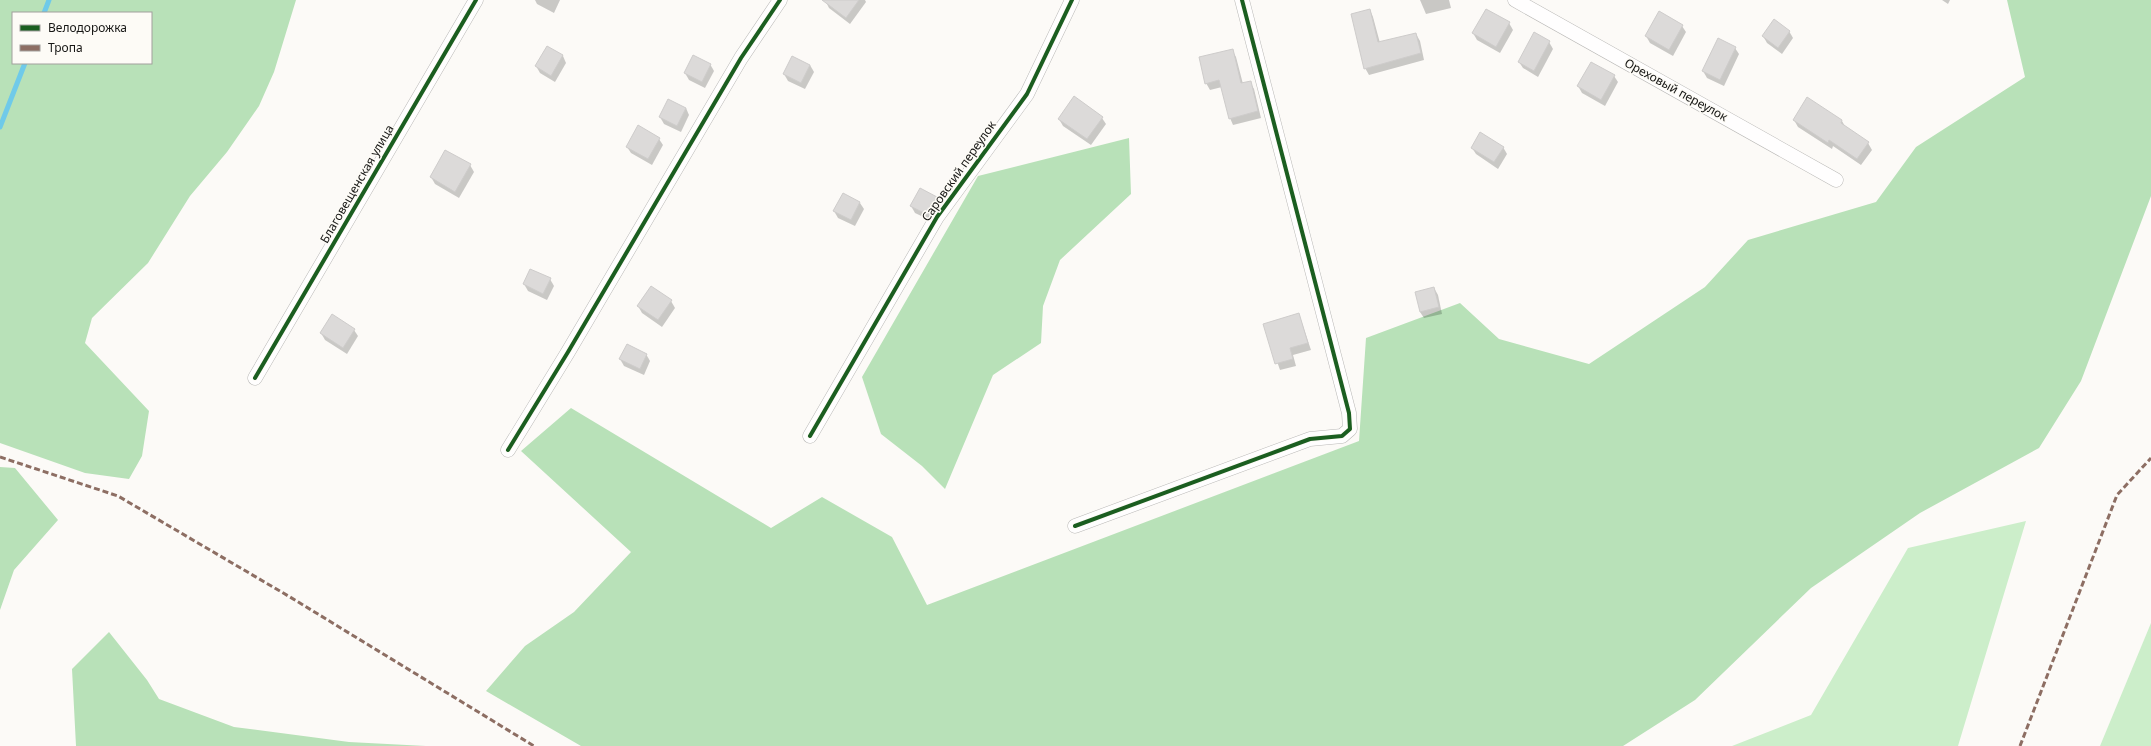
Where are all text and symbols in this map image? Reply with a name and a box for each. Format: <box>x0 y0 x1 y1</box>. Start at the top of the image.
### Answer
legend <box>12 12 152 64</box>
text: Велодорожка <box>48 19 127 36</box>
text: Тропа <box>48 39 83 56</box>
street label: Ореховый переулок <box>1621 54 1732 125</box>
street label: Саровский переулок <box>917 116 1000 224</box>
street label: Благовещенская улица <box>316 121 397 246</box>

